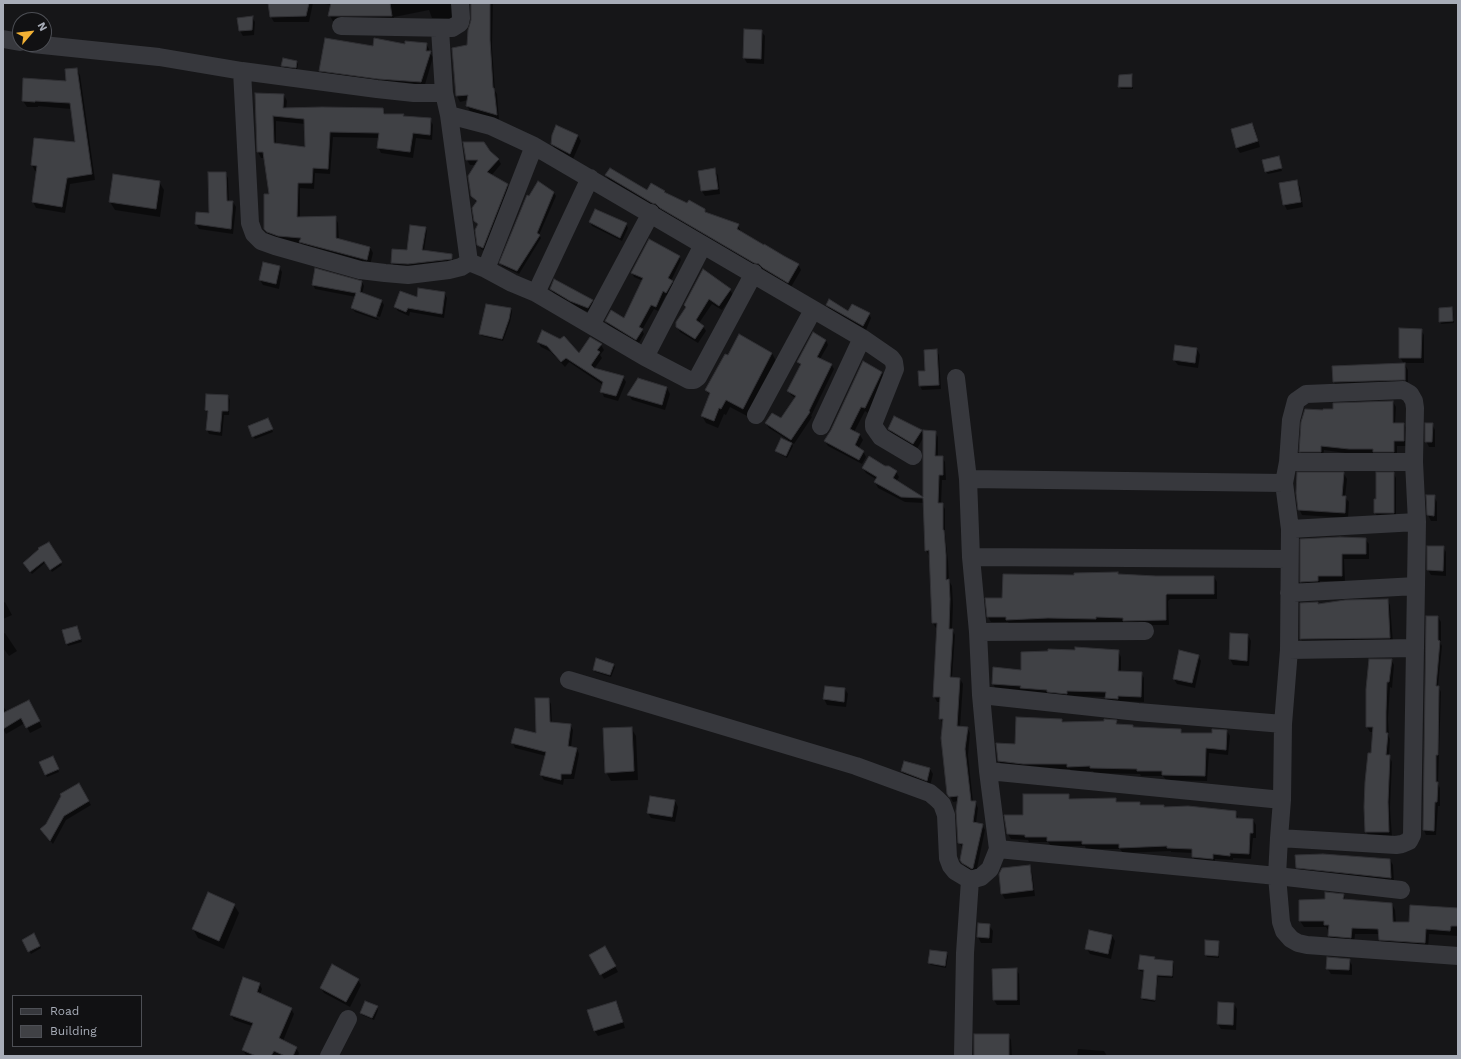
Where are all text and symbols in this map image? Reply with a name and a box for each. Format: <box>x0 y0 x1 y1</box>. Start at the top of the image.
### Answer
north arrow <box>12 12 52 52</box>
text: N <box>35 20 50 33</box>
legend <box>12 995 142 1047</box>
text: Road <box>50 1004 79 1018</box>
text: Building <box>50 1024 97 1038</box>

